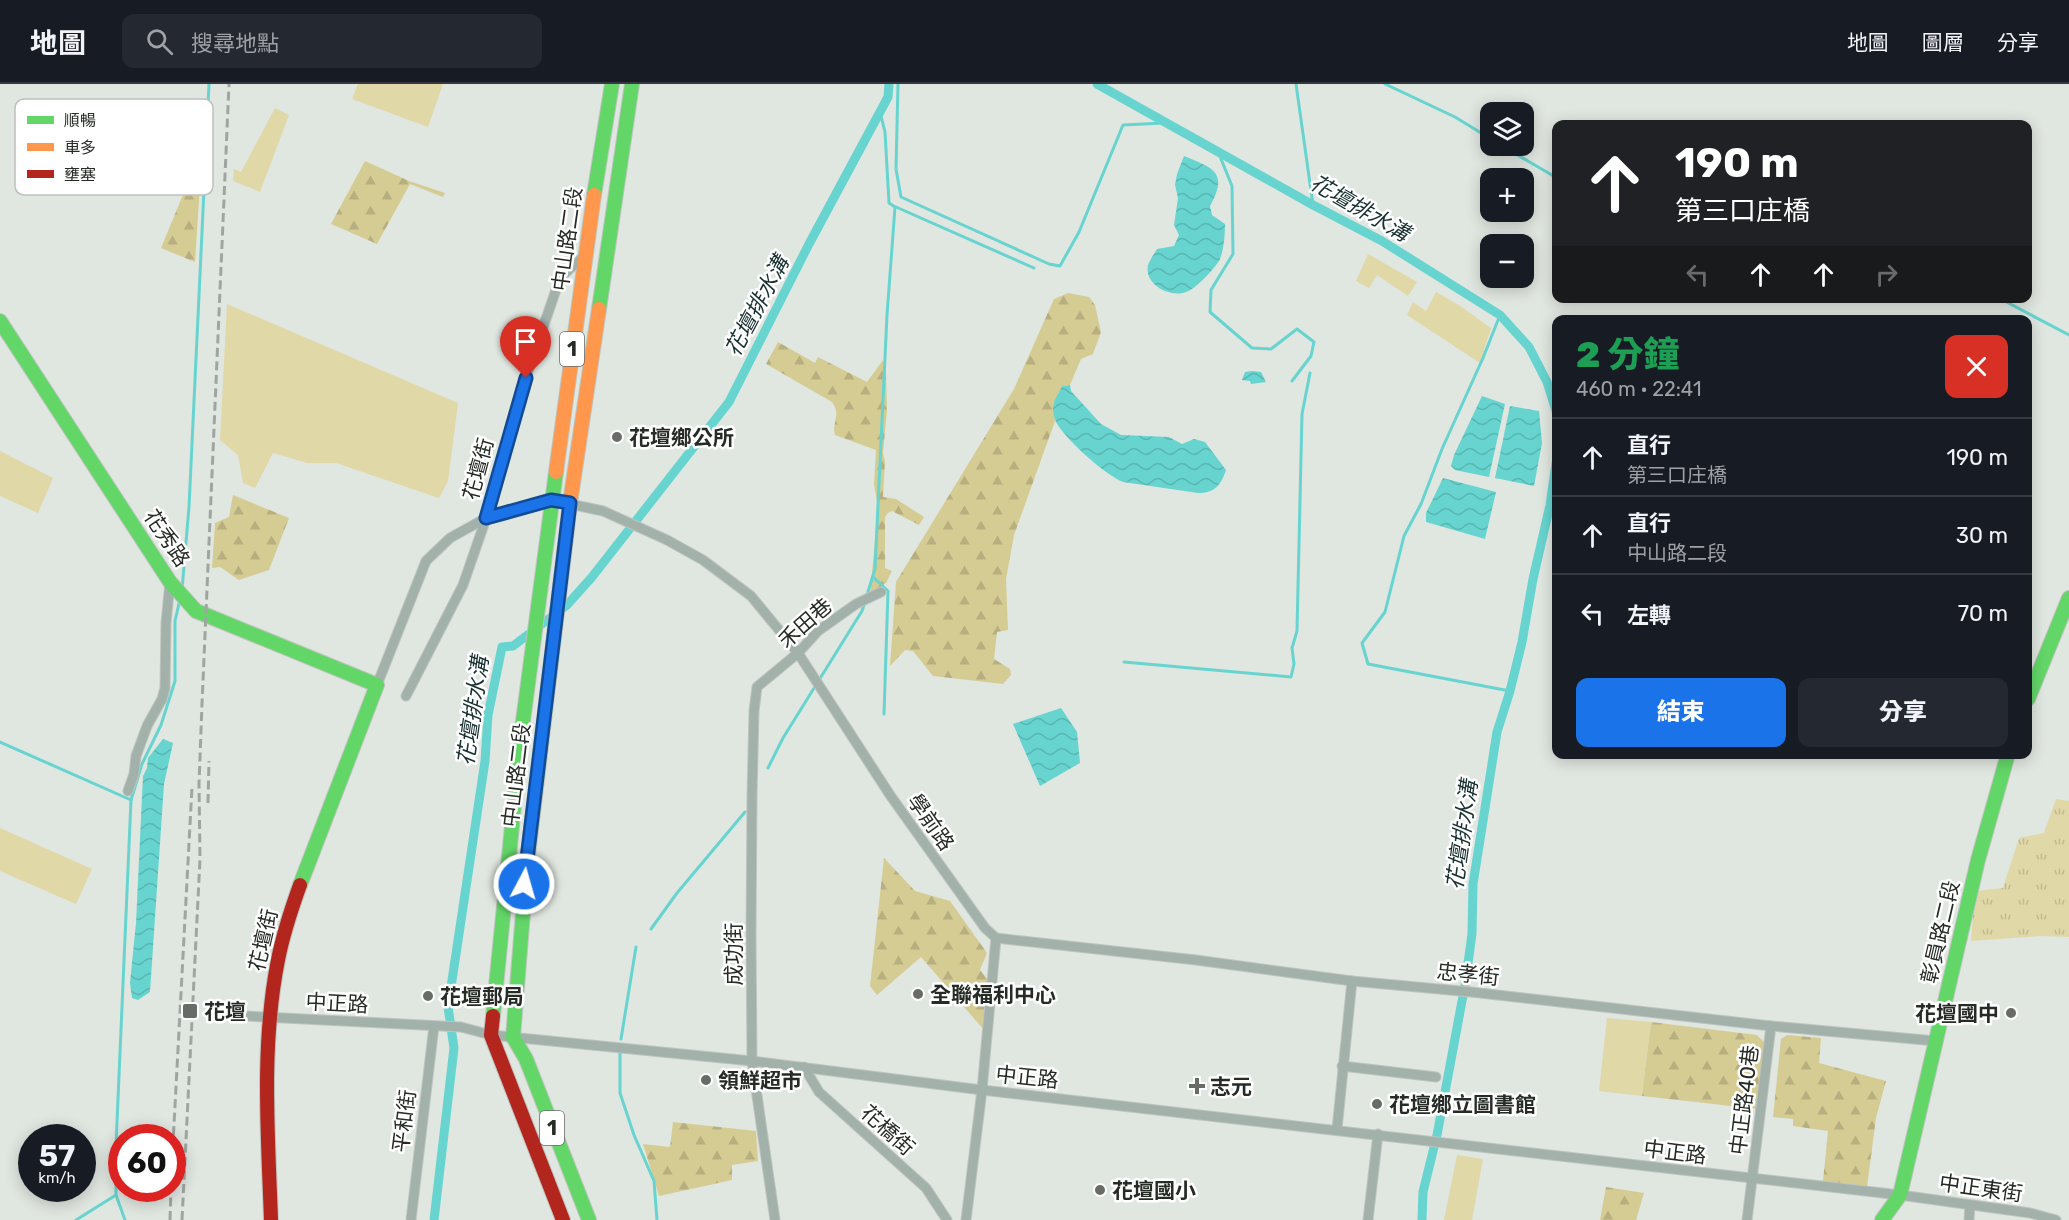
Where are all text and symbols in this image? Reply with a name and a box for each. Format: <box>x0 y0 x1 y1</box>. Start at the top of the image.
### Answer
search box <box>122 14 542 68</box>
icon: search <box>143 25 176 58</box>
text: 地圖 <box>30 27 86 60</box>
text: 搜尋地點 <box>191 30 279 57</box>
text: 地圖 <box>1847 30 1889 55</box>
text: 圖層 <box>1922 30 1964 55</box>
text: 分享 <box>1997 30 2039 55</box>
legend <box>15 99 213 195</box>
map controls <box>1480 102 1534 288</box>
button: layers <box>1480 102 1534 156</box>
text: 順暢 <box>64 111 96 130</box>
text: 車多 <box>64 138 96 157</box>
text: 190 m <box>1675 138 1799 188</box>
icon: ahead <box>1576 144 1654 222</box>
text: 壅塞 <box>64 165 96 184</box>
button: + <box>1480 168 1534 222</box>
water label: 花壇排水溝 <box>1306 169 1417 249</box>
street label: 中山路二段 <box>547 185 587 293</box>
text: 第三口庄橋 <box>1675 195 1810 227</box>
button: − <box>1480 234 1534 288</box>
water label: 花壇排水溝 <box>719 248 796 361</box>
icon: left <box>1681 258 1714 291</box>
icon: ahead <box>1744 258 1777 291</box>
icon: ahead <box>1807 258 1840 291</box>
icon: right <box>1870 258 1903 291</box>
pin <box>500 316 551 378</box>
icon: arrive <box>509 325 542 358</box>
road number: 1 <box>560 332 584 366</box>
text: 2 分鐘 <box>1576 333 1680 376</box>
button: close <box>1945 335 2008 398</box>
text: 460 m · 22:41 <box>1576 377 1701 401</box>
place label: 花壇鄉公所 <box>629 425 734 450</box>
marker: 花壇鄉公所 <box>610 430 624 444</box>
text: 直行 <box>1627 432 1671 459</box>
street label: 花壇街 <box>458 435 498 503</box>
icon: ahead <box>1576 441 1609 474</box>
text: 190 m <box>1947 444 2008 471</box>
text: 第三口庄橋 <box>1627 463 1727 487</box>
street label: 花秀路 <box>139 505 195 571</box>
text: 直行 <box>1627 510 1671 537</box>
icon: ahead <box>1576 519 1609 552</box>
text: 30 m <box>1956 522 2008 549</box>
text: 中山路二段 <box>1627 541 1727 565</box>
street label: 禾田巷 <box>773 593 837 653</box>
icon: left <box>1576 597 1609 630</box>
text: 70 m <box>1958 600 2008 627</box>
text: 左轉 <box>1627 602 1671 629</box>
water label: 花壇排水溝 <box>452 652 494 767</box>
button: 結束 <box>1576 678 1786 747</box>
button: 分享 <box>1798 678 2008 747</box>
street label: 中山路二段 <box>497 721 535 829</box>
water label: 花壇排水溝 <box>1441 776 1483 891</box>
street label: 學前路 <box>903 789 959 855</box>
position arrow <box>492 852 556 916</box>
street label: 彰員路二段 <box>1916 878 1964 986</box>
street label: 花壇街 <box>244 906 282 974</box>
street label: 成功街 <box>721 923 746 986</box>
street label: 忠孝街 <box>1435 958 1501 990</box>
place label: 全聯福利中心 <box>930 982 1056 1007</box>
place label: 花壇郵局 <box>440 984 524 1009</box>
marker: 全聯福利中心 <box>911 987 925 1001</box>
street label: 中正路 <box>305 989 369 1017</box>
marker: 花壇郵局 <box>421 989 435 1003</box>
place label: 花壇 <box>204 999 246 1024</box>
place label: 花壇國中 <box>1915 1001 1999 1026</box>
marker: 花壇 <box>181 1002 199 1020</box>
marker: 花壇國中 <box>2004 1006 2018 1020</box>
street label: 中正路40巷 <box>1725 1044 1763 1156</box>
street label: 中正路 <box>994 1061 1060 1093</box>
place label: 領鮮超市 <box>718 1068 802 1093</box>
marker: 領鮮超市 <box>699 1073 713 1087</box>
place label: 志元 <box>1210 1074 1252 1099</box>
marker: 志元 <box>1188 1077 1206 1095</box>
street label: 平和街 <box>388 1088 420 1154</box>
place label: 花壇鄉立圖書館 <box>1389 1092 1536 1117</box>
marker: 花壇鄉立圖書館 <box>1370 1097 1384 1111</box>
street label: 花橋街 <box>856 1100 920 1160</box>
road number: 1 <box>540 1111 564 1145</box>
speed limit sign: 60 <box>108 1124 186 1202</box>
street label: 中正路 <box>1642 1136 1708 1168</box>
text: 57 <box>39 1138 75 1174</box>
text: km/h <box>38 1169 76 1187</box>
street label: 中正東街 <box>1938 1170 2024 1206</box>
place label: 花壇國小 <box>1112 1178 1196 1203</box>
marker: 花壇國小 <box>1093 1183 1107 1197</box>

